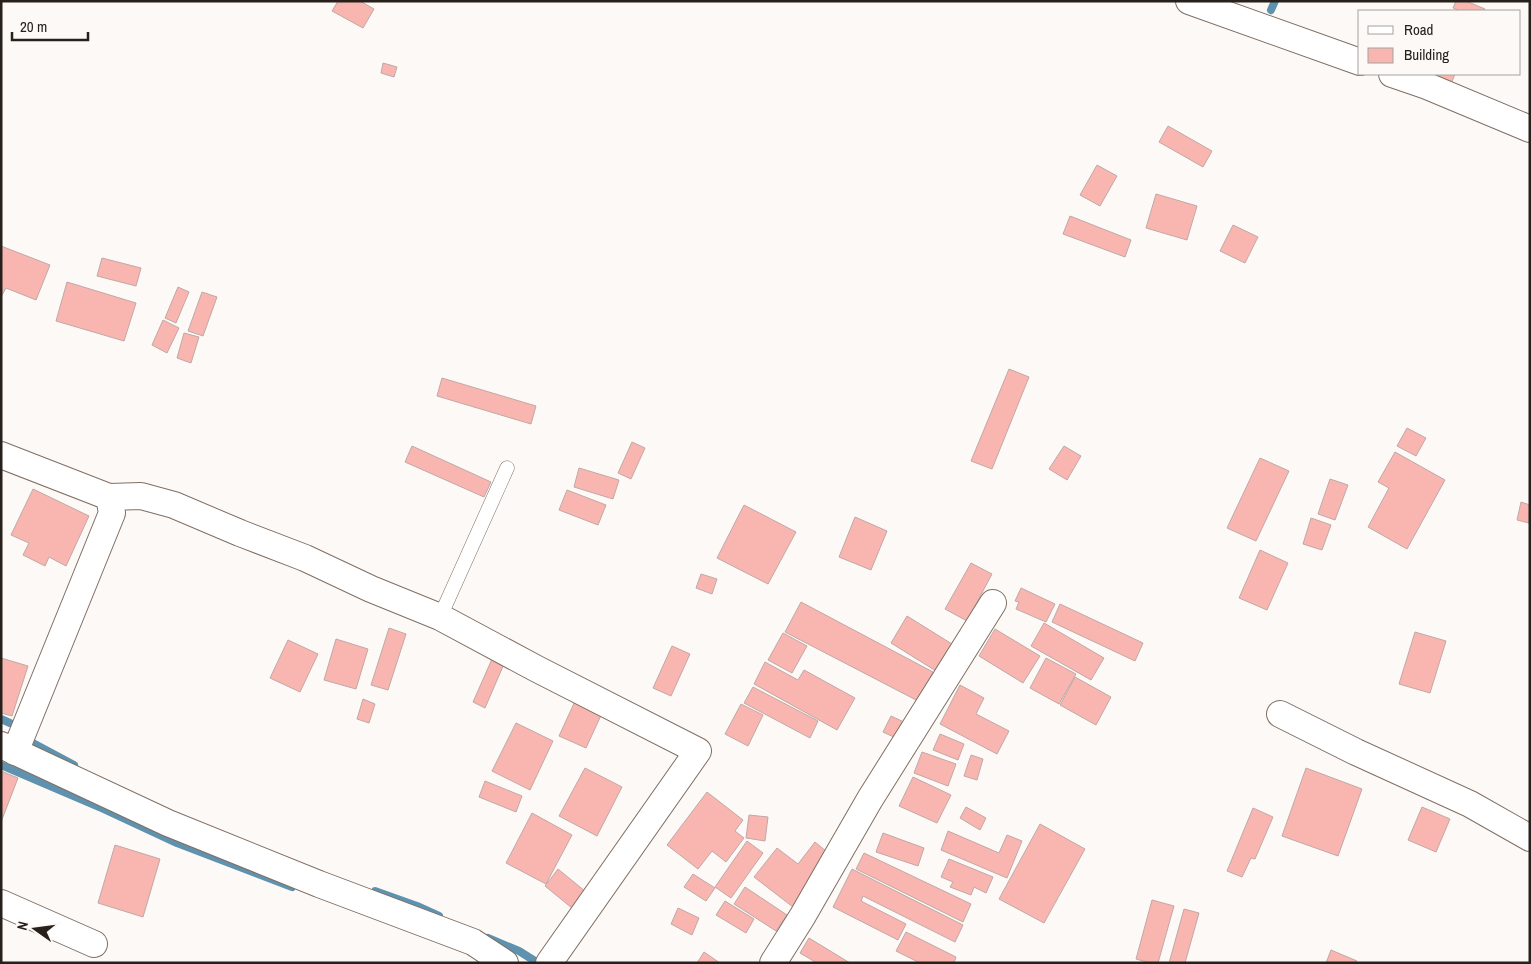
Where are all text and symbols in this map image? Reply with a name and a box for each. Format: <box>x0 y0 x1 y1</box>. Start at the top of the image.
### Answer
scale bar <box>12 10 89 42</box>
legend <box>1358 10 1521 75</box>
text: 20 m <box>20 16 47 37</box>
text: Road <box>1404 19 1433 40</box>
text: Building <box>1404 44 1449 65</box>
north arrow <box>10 904 60 954</box>
text: N <box>13 920 32 932</box>

